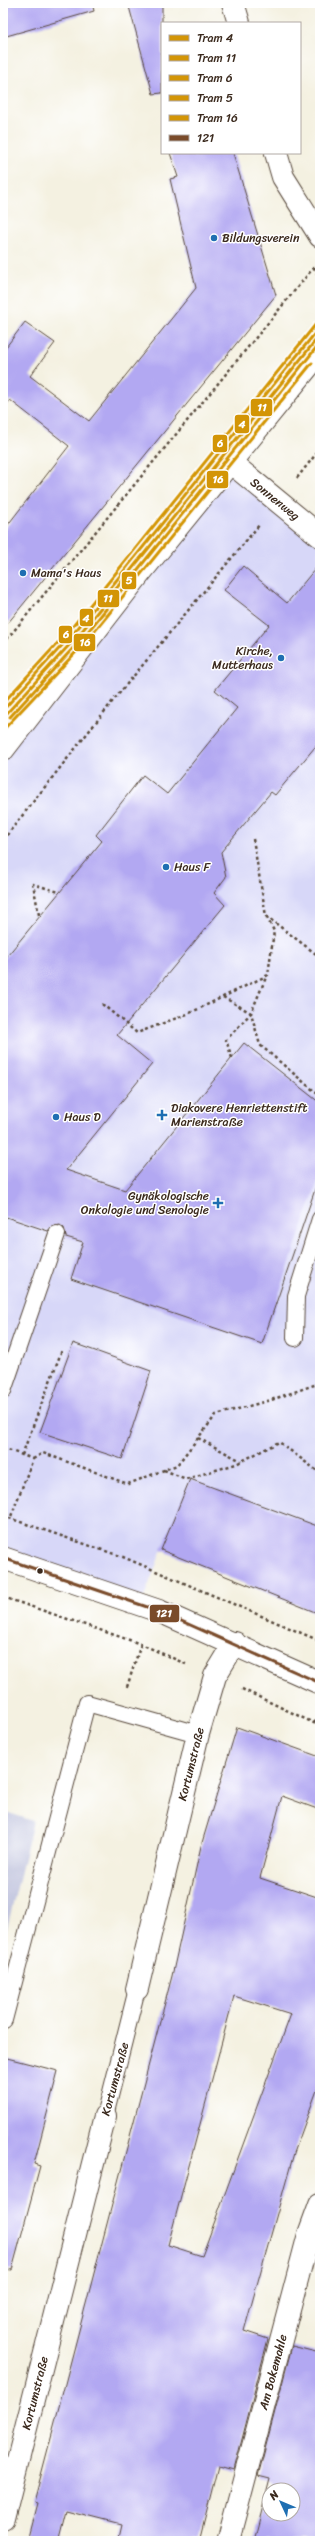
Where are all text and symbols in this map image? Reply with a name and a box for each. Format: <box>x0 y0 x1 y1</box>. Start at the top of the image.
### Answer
legend <box>161 22 301 154</box>
text: Tram 4 <box>197 27 234 49</box>
text: Tram 11 <box>197 47 236 69</box>
text: Tram 6 <box>197 67 233 89</box>
text: Tram 5 <box>197 87 233 109</box>
text: Tram 16 <box>197 107 238 129</box>
text: 121 <box>197 127 214 149</box>
place label: Bildungsverein <box>222 227 300 249</box>
marker: Bildungsverein <box>209 233 219 243</box>
line badge: 11 <box>250 398 273 417</box>
text: 11 <box>257 398 267 417</box>
line badge: 4 <box>234 414 250 434</box>
text: 4 <box>238 415 246 434</box>
line badge: 6 <box>212 434 228 453</box>
text: 6 <box>216 434 223 453</box>
line badge: 16 <box>206 470 229 489</box>
text: 16 <box>213 470 223 489</box>
street label: Sonnenweg <box>245 472 305 526</box>
place label: Mama's Haus <box>31 562 101 584</box>
marker: Mama's Haus <box>18 568 28 578</box>
line badge: 5 <box>121 571 137 590</box>
text: 5 <box>126 571 133 590</box>
line badge: 11 <box>97 589 120 608</box>
text: 11 <box>103 589 113 608</box>
line badge: 4 <box>79 608 94 627</box>
text: 4 <box>82 609 90 628</box>
line badge: 6 <box>58 625 73 644</box>
text: 6 <box>62 625 69 644</box>
line badge: 16 <box>73 633 96 652</box>
text: 16 <box>80 633 90 652</box>
place label: Kirche, Mutterhaus <box>212 640 273 676</box>
marker: Kirche, Mutterhaus <box>276 653 286 663</box>
place label: Haus F <box>174 856 212 878</box>
marker: Haus F <box>161 862 171 872</box>
place label: Diakovere Henriettenstift Marienstraße <box>171 1097 308 1133</box>
place label: Haus D <box>64 1106 102 1128</box>
marker: Diakovere Henriettenstift Marienstraße <box>156 1109 168 1121</box>
marker: Haus D <box>51 1112 61 1122</box>
place label: Gynäkologische Onkologie und Senologie <box>81 1185 209 1221</box>
marker: Gynäkologische Onkologie und Senologie <box>212 1197 224 1209</box>
unlabelled marker <box>35 1566 45 1576</box>
line badge: 121 <box>149 1604 180 1623</box>
text: 121 <box>156 1604 172 1623</box>
street label: Kortumstraße <box>171 1725 211 1803</box>
street label: Kortumstraße <box>95 2040 135 2118</box>
street label: Am Bokemahle <box>252 2332 294 2413</box>
street label: Kortumstraße <box>15 2354 55 2432</box>
north arrow <box>261 2482 301 2522</box>
text: N <box>264 2486 284 2505</box>

